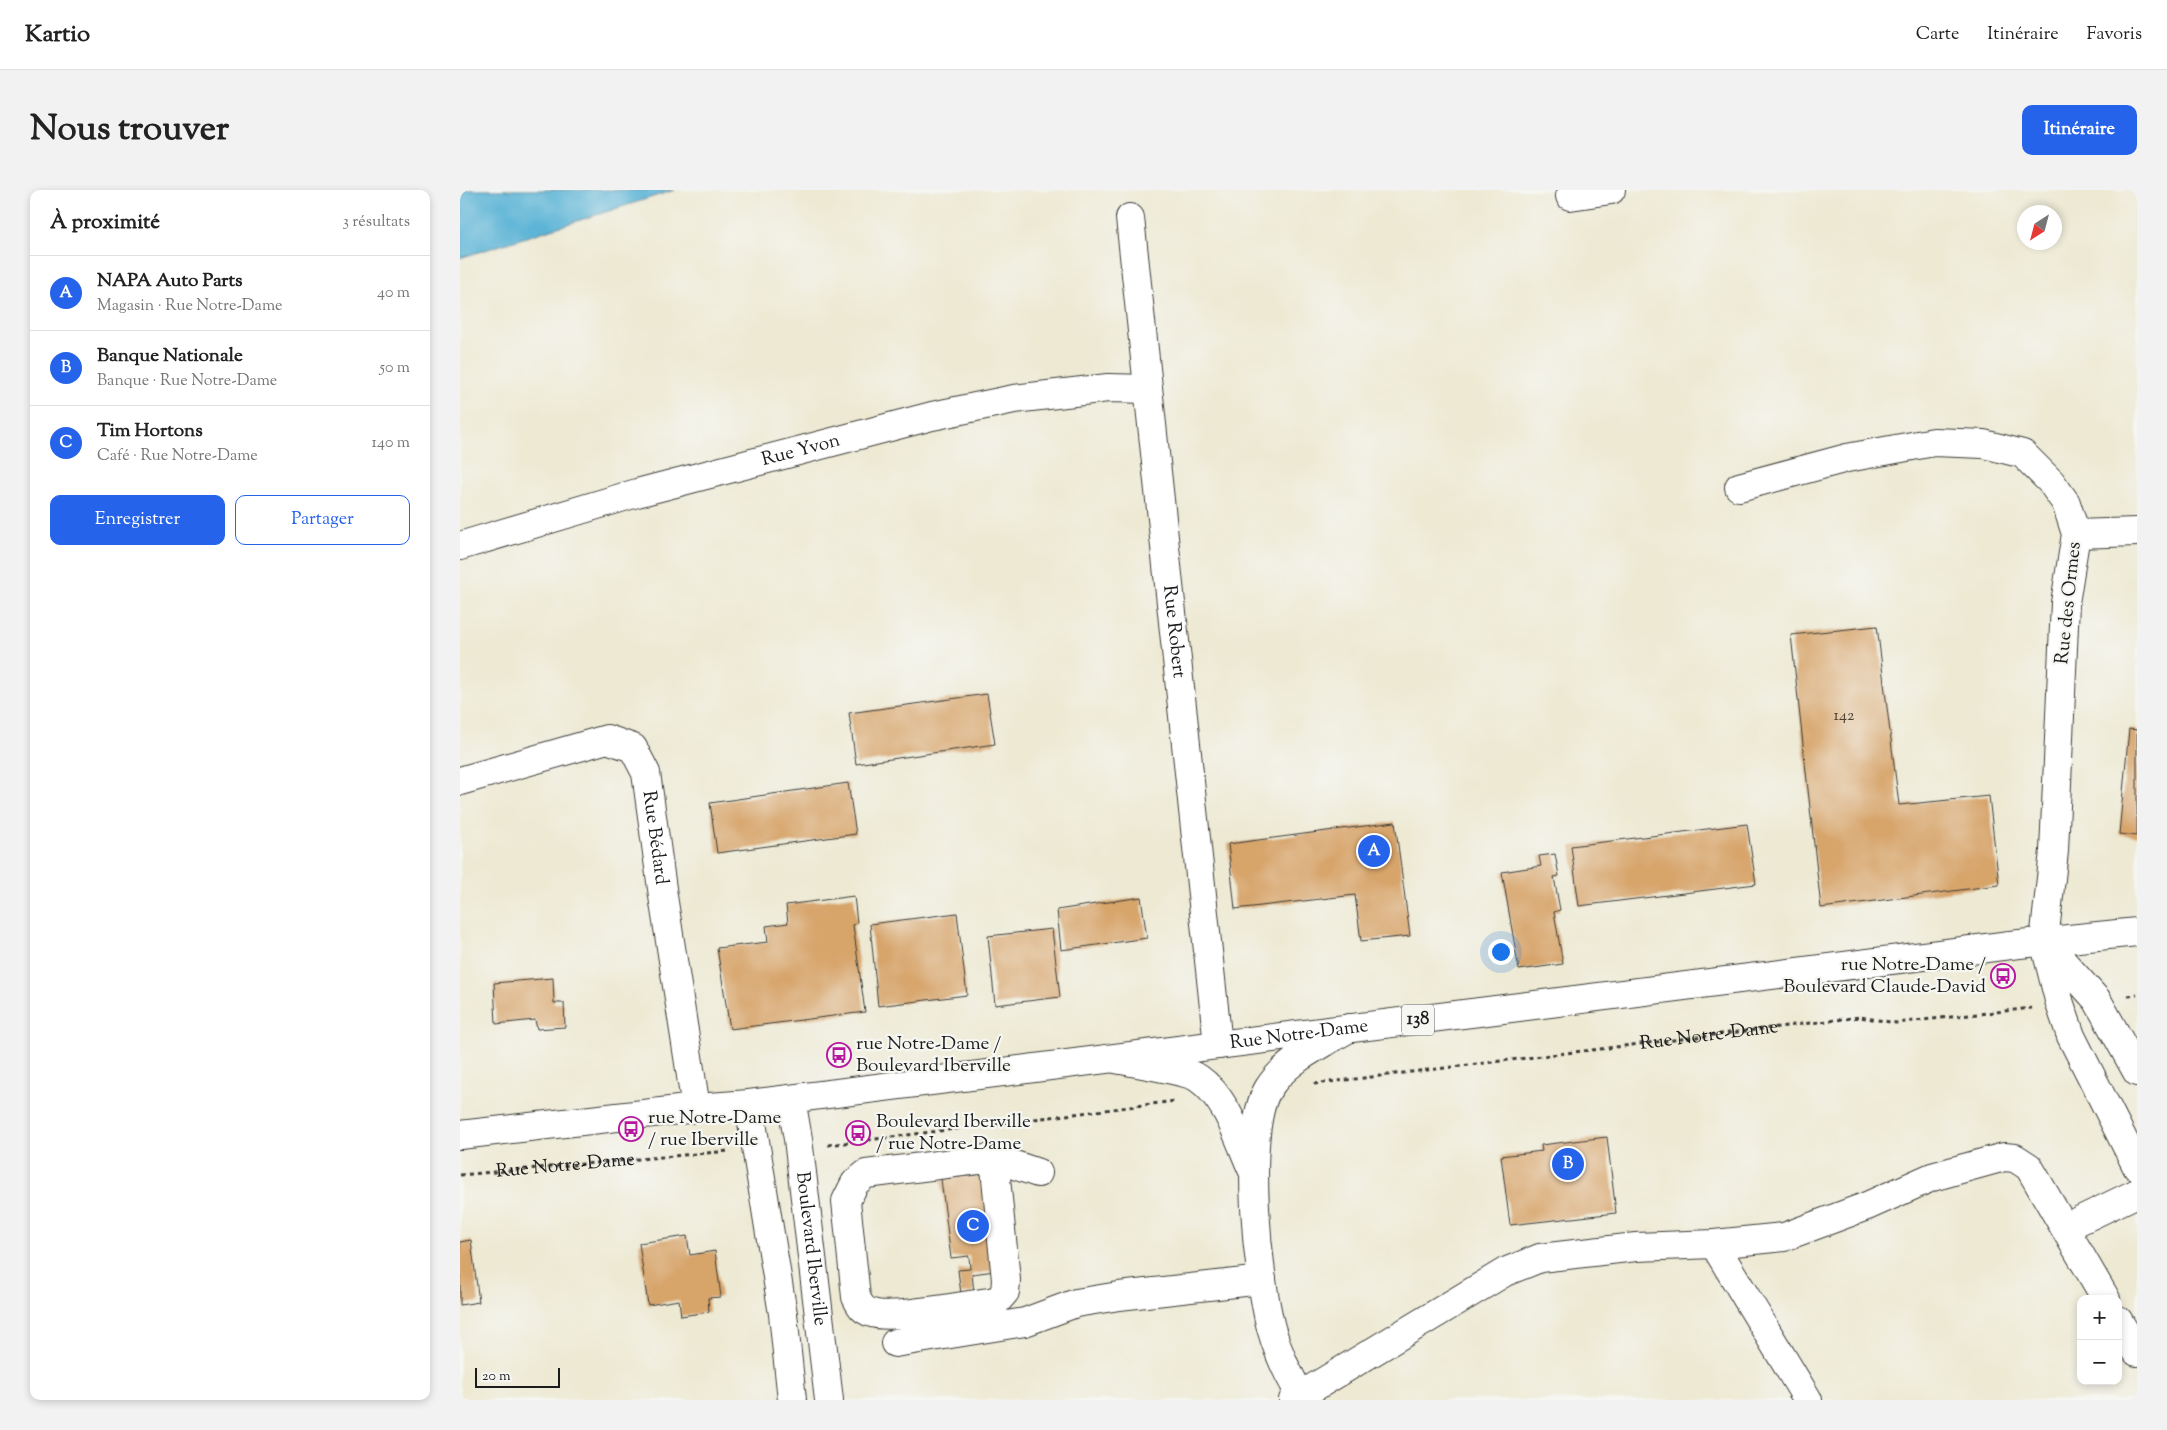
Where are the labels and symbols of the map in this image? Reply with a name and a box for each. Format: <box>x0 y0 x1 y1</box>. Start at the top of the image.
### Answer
north arrow <box>2017 205 2062 250</box>
street label: Rue Yvon <box>759 427 843 473</box>
street label: Rue des Ormes <box>2049 540 2089 666</box>
street label: Rue Robert <box>1156 584 1192 680</box>
house number: 142 <box>1834 705 1855 728</box>
street label: Rue Bédard <box>635 789 675 887</box>
pin: A <box>1358 832 1390 870</box>
your location <box>1488 939 1514 965</box>
place label: rue Notre-Dame / Boulevard Claude-David <box>1783 952 1986 1001</box>
bus stop icon: rue Notre-Dame / Boulevard Claude-David <box>1990 963 2016 989</box>
road number: 138 <box>1402 1004 1434 1036</box>
street label: Rue Notre-Dame <box>1228 1013 1370 1057</box>
street label: Rue Notre-Dame <box>1638 1014 1780 1057</box>
place label: rue Notre-Dame / Boulevard Iberville <box>856 1031 1011 1080</box>
bus stop icon: rue Notre-Dame / Boulevard Iberville <box>826 1042 852 1068</box>
place label: rue Notre-Dame / rue Iberville <box>648 1105 781 1154</box>
place label: Boulevard Iberville / rue Notre-Dame <box>876 1109 1031 1158</box>
bus stop icon: rue Notre-Dame / rue Iberville <box>618 1116 644 1142</box>
bus stop icon: Boulevard Iberville / rue Notre-Dame <box>845 1120 871 1146</box>
pin: B <box>1552 1145 1584 1183</box>
street label: Rue Notre-Dame <box>495 1146 636 1185</box>
street label: Boulevard Iberville <box>788 1170 834 1327</box>
pin: C <box>957 1207 989 1245</box>
scale bar <box>475 1365 560 1388</box>

